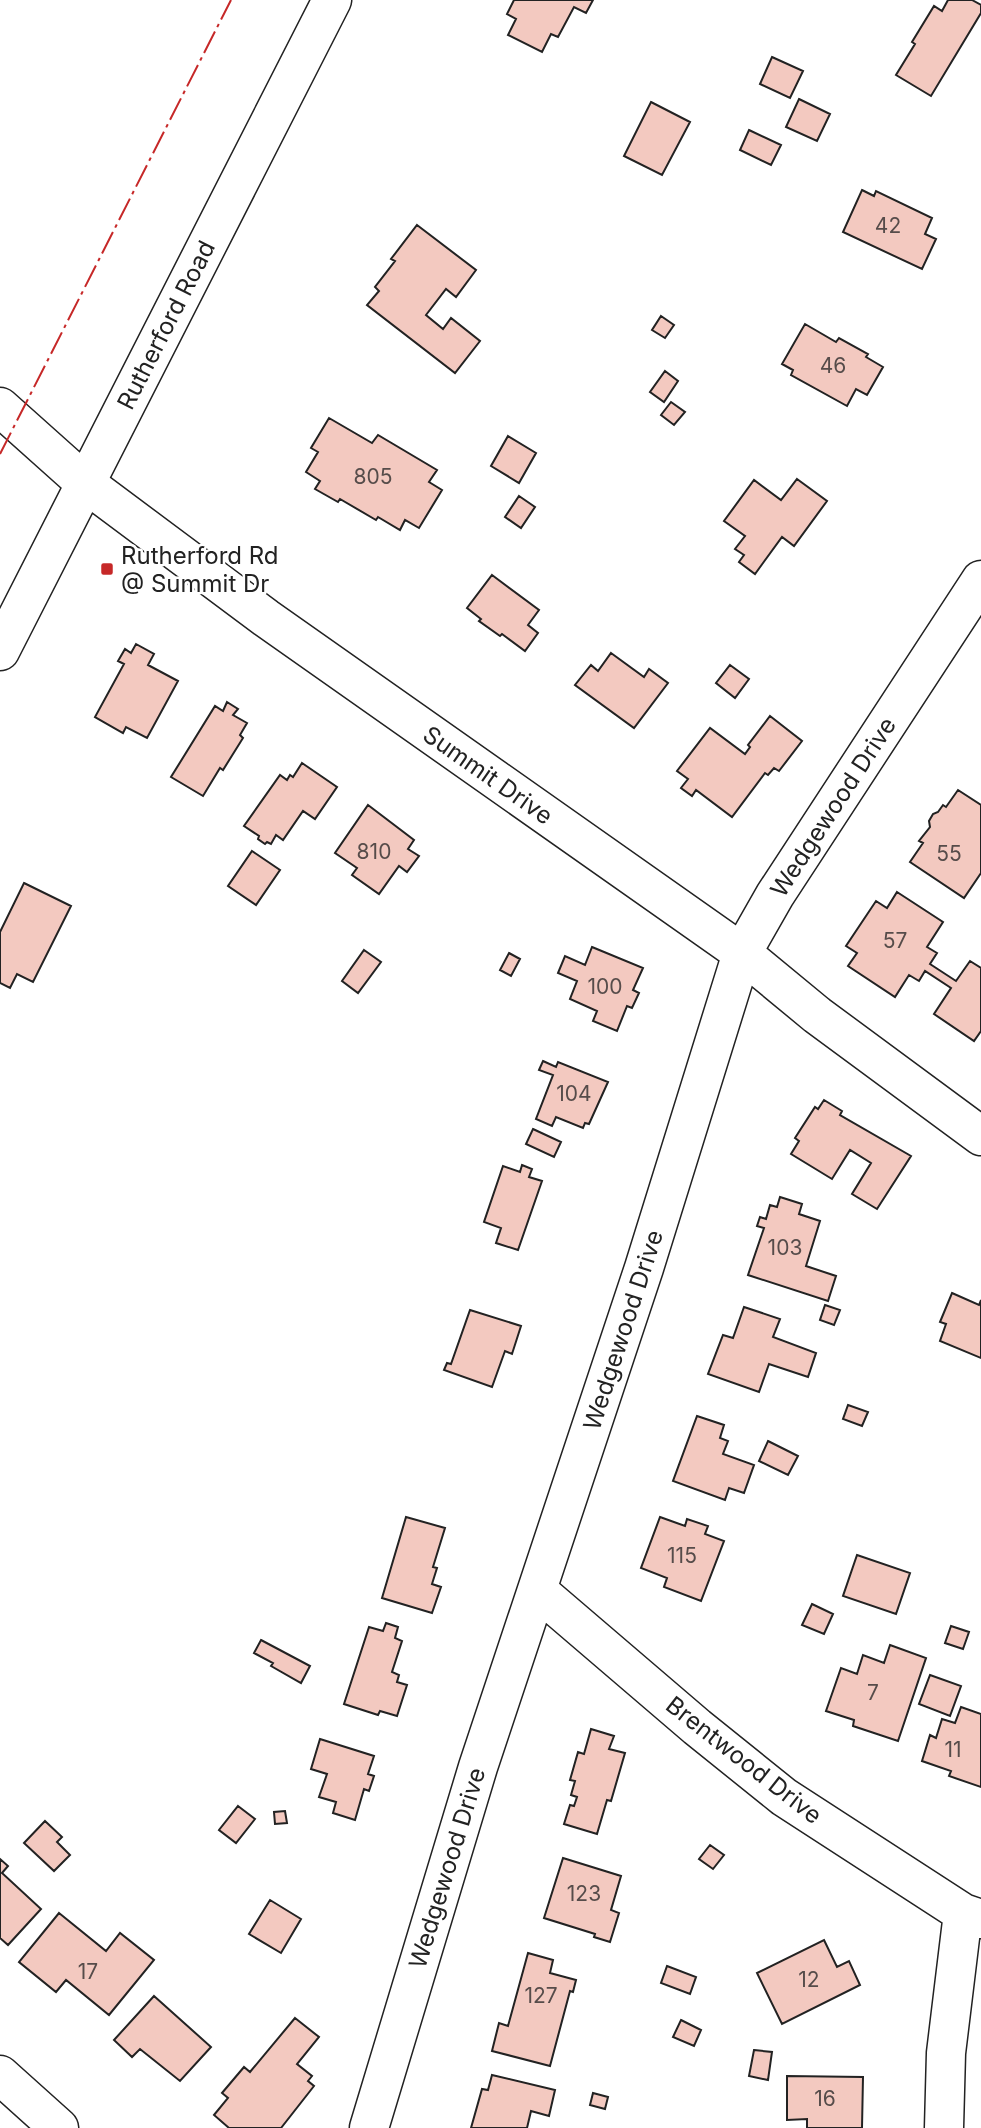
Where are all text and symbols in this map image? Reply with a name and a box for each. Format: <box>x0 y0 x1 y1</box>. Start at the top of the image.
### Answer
house number: 42 <box>875 213 901 238</box>
street label: Rutherford Road <box>111 236 221 414</box>
house number: 46 <box>820 353 846 378</box>
house number: 805 <box>353 464 393 489</box>
place label: Rutherford Rd @ Summit Dr <box>121 541 279 598</box>
marker: Rutherford Rd @ Summit Dr <box>99 561 115 577</box>
street label: Wedgewood Drive <box>764 712 902 902</box>
street label: Summit Drive <box>418 720 558 830</box>
house number: 810 <box>357 839 391 864</box>
house number: 55 <box>936 841 962 866</box>
house number: 57 <box>883 928 907 953</box>
house number: 100 <box>587 974 623 999</box>
house number: 104 <box>556 1081 592 1106</box>
street label: Wedgewood Drive <box>577 1226 669 1434</box>
house number: 103 <box>768 1235 802 1260</box>
house number: 115 <box>667 1543 697 1568</box>
house number: 7 <box>867 1680 879 1705</box>
street label: Brentwood Drive <box>660 1690 828 1830</box>
house number: 11 <box>944 1737 962 1762</box>
street label: Wedgewood Drive <box>403 1764 491 1972</box>
house number: 123 <box>567 1881 601 1906</box>
house number: 17 <box>78 1959 98 1984</box>
house number: 12 <box>798 1967 820 1992</box>
house number: 127 <box>524 1983 558 2008</box>
house number: 16 <box>814 2086 836 2111</box>

